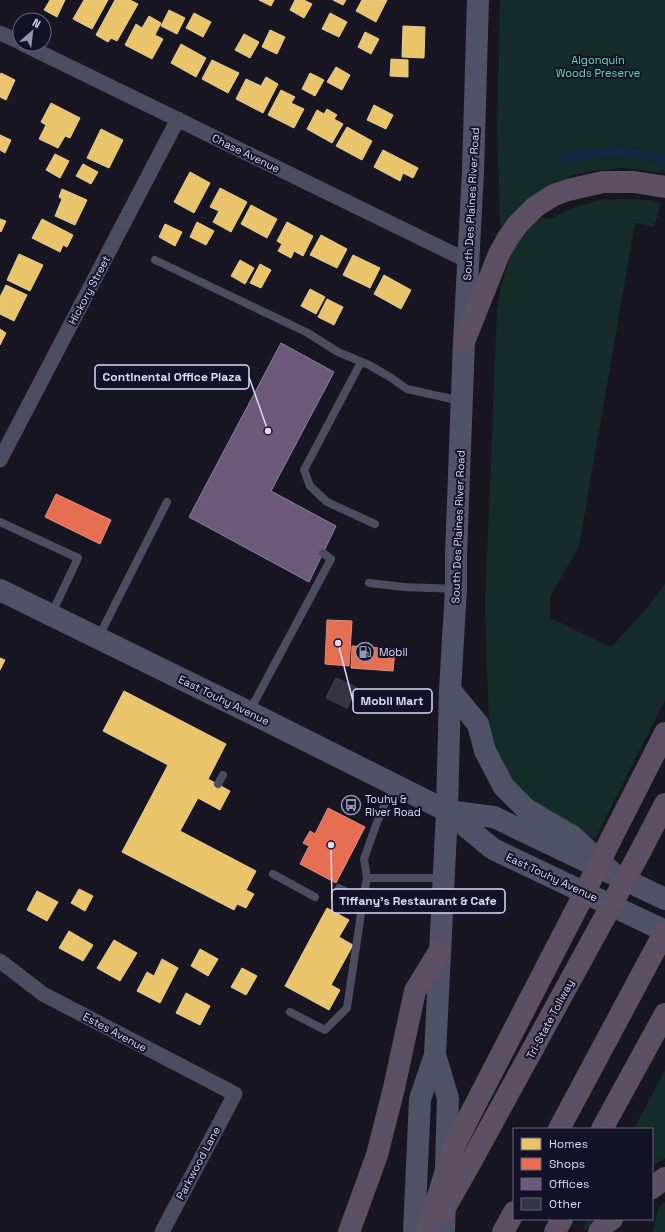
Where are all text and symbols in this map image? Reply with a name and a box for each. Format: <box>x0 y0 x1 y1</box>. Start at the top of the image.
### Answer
north arrow <box>12 12 52 52</box>
text: N <box>30 15 43 31</box>
park label: Algonquin Woods Preserve <box>556 53 640 80</box>
street label: South Des Plaines River Road <box>460 127 482 281</box>
street label: Chase Avenue <box>210 131 282 175</box>
street label: Hickory Street <box>65 253 113 327</box>
callout: Continental Office Plaza <box>95 365 249 389</box>
text: Continental Office Plaza <box>103 369 241 385</box>
street label: South Des Plaines River Road <box>448 450 468 604</box>
fuel station icon: Mobil <box>354 641 376 663</box>
place label: Mobil <box>379 645 408 659</box>
street label: East Touhy Avenue <box>176 672 272 728</box>
callout: Mobil Mart <box>353 689 432 713</box>
text: Mobil Mart <box>361 693 423 709</box>
place label: Touhy & River Road <box>365 792 421 819</box>
bus stop icon: Touhy & River Road <box>340 794 362 816</box>
street label: East Touhy Avenue <box>504 850 600 904</box>
callout: Tiffany's Restaurant & Cafe <box>332 889 505 913</box>
text: Tiffany's Restaurant & Cafe <box>339 893 497 909</box>
street label: Tri-State Tollway <box>523 977 577 1061</box>
street label: Estes Avenue <box>81 1009 149 1055</box>
street label: Parkwood Lane <box>173 1124 223 1202</box>
legend <box>513 1128 653 1220</box>
text: Homes <box>549 1136 588 1152</box>
text: Shops <box>549 1156 585 1172</box>
text: Offices <box>549 1176 589 1192</box>
text: Other <box>549 1196 582 1212</box>

